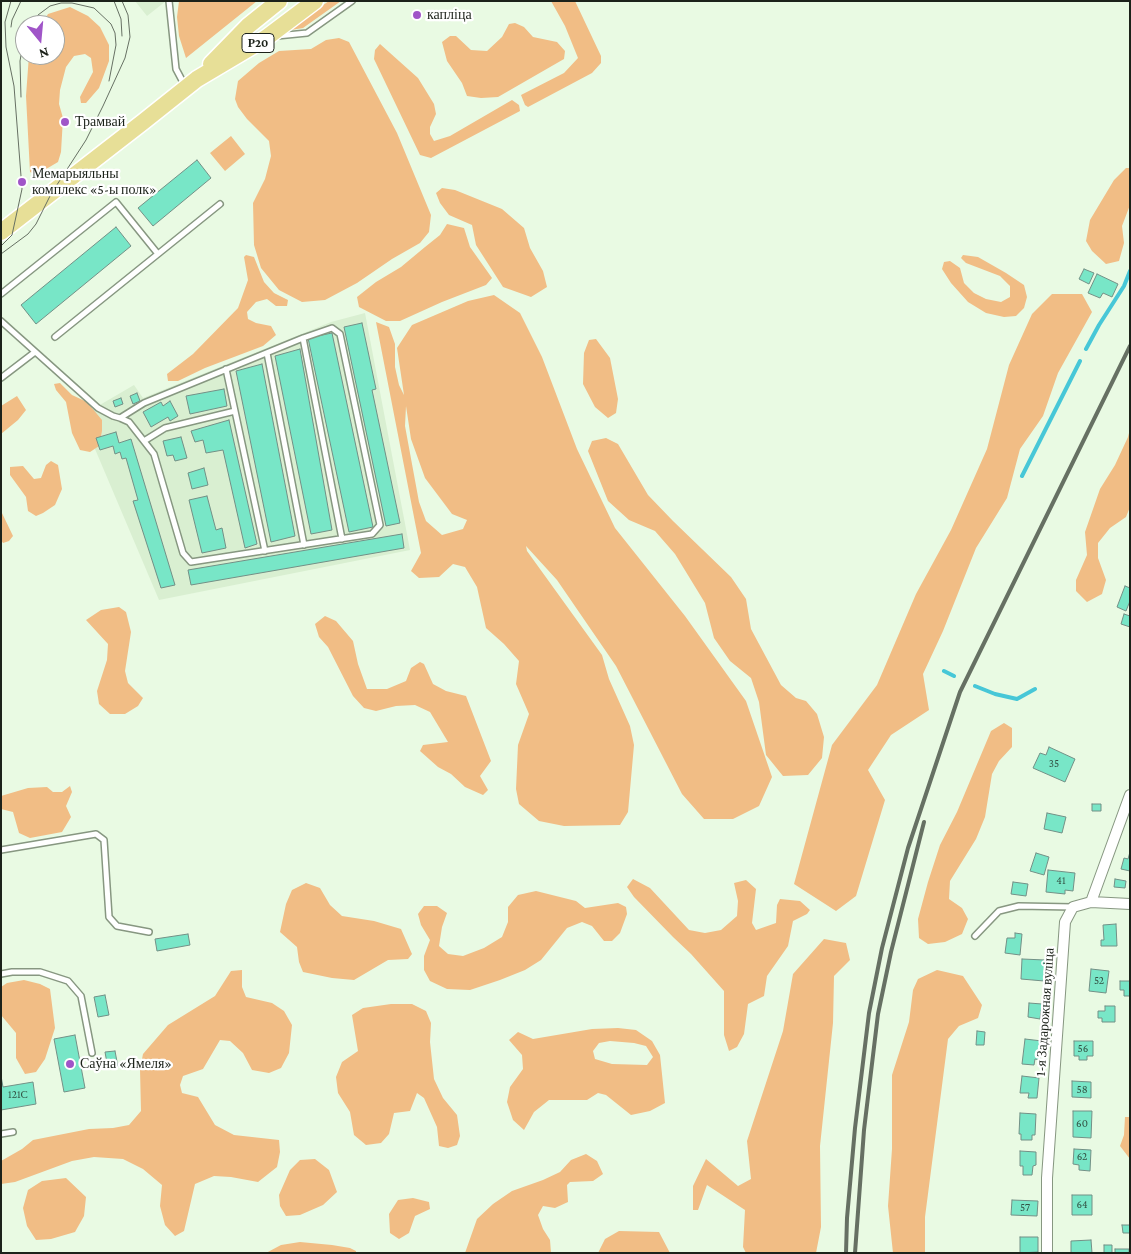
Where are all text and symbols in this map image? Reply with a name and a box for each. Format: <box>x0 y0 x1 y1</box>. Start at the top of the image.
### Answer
place label: капліца <box>427 7 472 23</box>
marker: капліца <box>411 9 423 21</box>
north arrow <box>15 15 65 65</box>
road number: Р20 <box>242 34 274 52</box>
text: N <box>37 44 51 62</box>
place label: Трамвай <box>75 114 125 130</box>
marker: Трамвай <box>59 116 71 128</box>
place label: Мемарыяльны комплекс «5-ы полк» <box>32 166 157 198</box>
marker: Мемарыяльны комплекс «5-ы полк» <box>16 176 28 188</box>
house number: 35 <box>1049 757 1059 771</box>
house number: 41 <box>1056 874 1066 888</box>
street label: 1-я Задарожная вуліца <box>1032 947 1058 1077</box>
house number: 52 <box>1094 974 1104 988</box>
house number: 56 <box>1078 1042 1088 1056</box>
place label: Саўна «Ямеля» <box>80 1056 172 1072</box>
marker: Саўна «Ямеля» <box>64 1058 76 1070</box>
house number: 58 <box>1076 1083 1088 1097</box>
house number: 121С <box>8 1088 28 1102</box>
house number: 60 <box>1076 1117 1088 1131</box>
house number: 62 <box>1077 1150 1087 1164</box>
house number: 64 <box>1076 1198 1088 1212</box>
house number: 57 <box>1020 1201 1030 1215</box>

